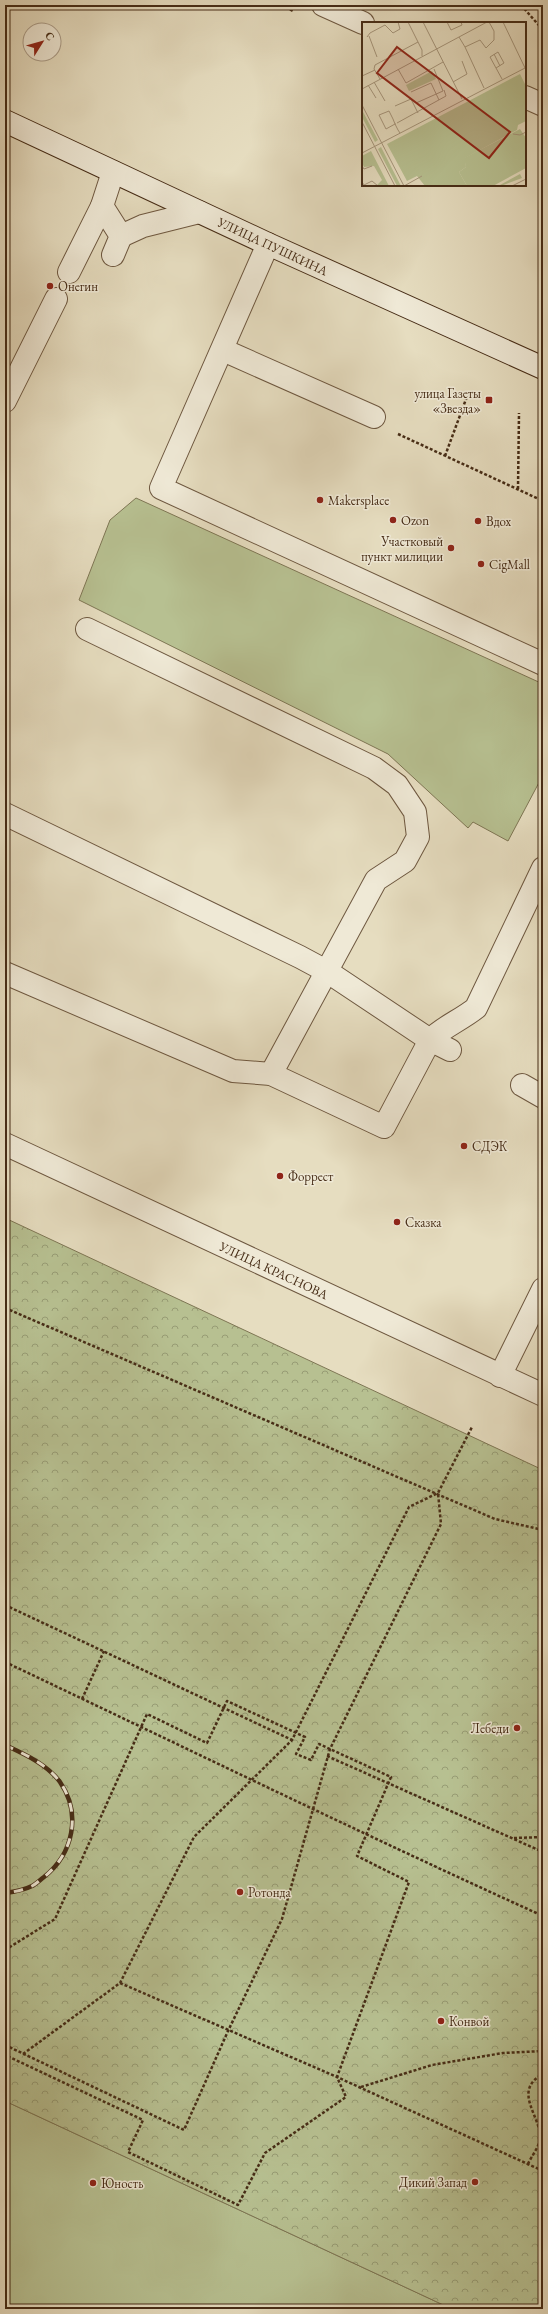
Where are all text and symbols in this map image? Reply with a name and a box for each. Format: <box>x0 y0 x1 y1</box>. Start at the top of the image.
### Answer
north arrow <box>22 22 62 62</box>
inset map <box>362 22 526 186</box>
text: С <box>42 29 58 43</box>
street label: УЛИЦА ПУШКИНА <box>214 213 332 280</box>
place label: Онегин <box>58 278 98 295</box>
marker: Онегин <box>45 281 55 291</box>
place label: улица Газеты «Звезда» <box>414 385 481 417</box>
marker: улица Газеты «Звезда» <box>484 395 494 405</box>
place label: Makersplace <box>328 492 389 509</box>
marker: Makersplace <box>315 495 325 505</box>
place label: Ozon <box>401 512 429 529</box>
place label: Вдох <box>486 513 512 530</box>
marker: Ozon <box>388 515 398 525</box>
marker: Вдох <box>473 516 483 526</box>
place label: Участковый пункт милиции <box>361 533 443 565</box>
marker: Участковый пункт милиции <box>446 543 456 553</box>
place label: CigMall <box>489 556 530 573</box>
marker: CigMall <box>476 559 486 569</box>
place label: СДЭК <box>472 1138 508 1155</box>
marker: СДЭК <box>459 1141 469 1151</box>
place label: Форрест <box>288 1168 334 1185</box>
marker: Форрест <box>275 1171 285 1181</box>
place label: Сказка <box>405 1214 442 1231</box>
marker: Сказка <box>392 1217 402 1227</box>
street label: УЛИЦА КРАСНОВА <box>216 1237 332 1304</box>
place label: Лебеди <box>471 1720 509 1737</box>
marker: Лебеди <box>512 1723 522 1733</box>
place label: Ротонда <box>248 1884 291 1901</box>
marker: Ротонда <box>235 1887 245 1897</box>
place label: Конвой <box>449 2013 489 2030</box>
marker: Конвой <box>436 2016 446 2026</box>
place label: Дикий Запад <box>399 2174 467 2191</box>
place label: Юность <box>101 2175 143 2192</box>
marker: Дикий Запад <box>470 2177 480 2187</box>
marker: Юность <box>88 2178 98 2188</box>

